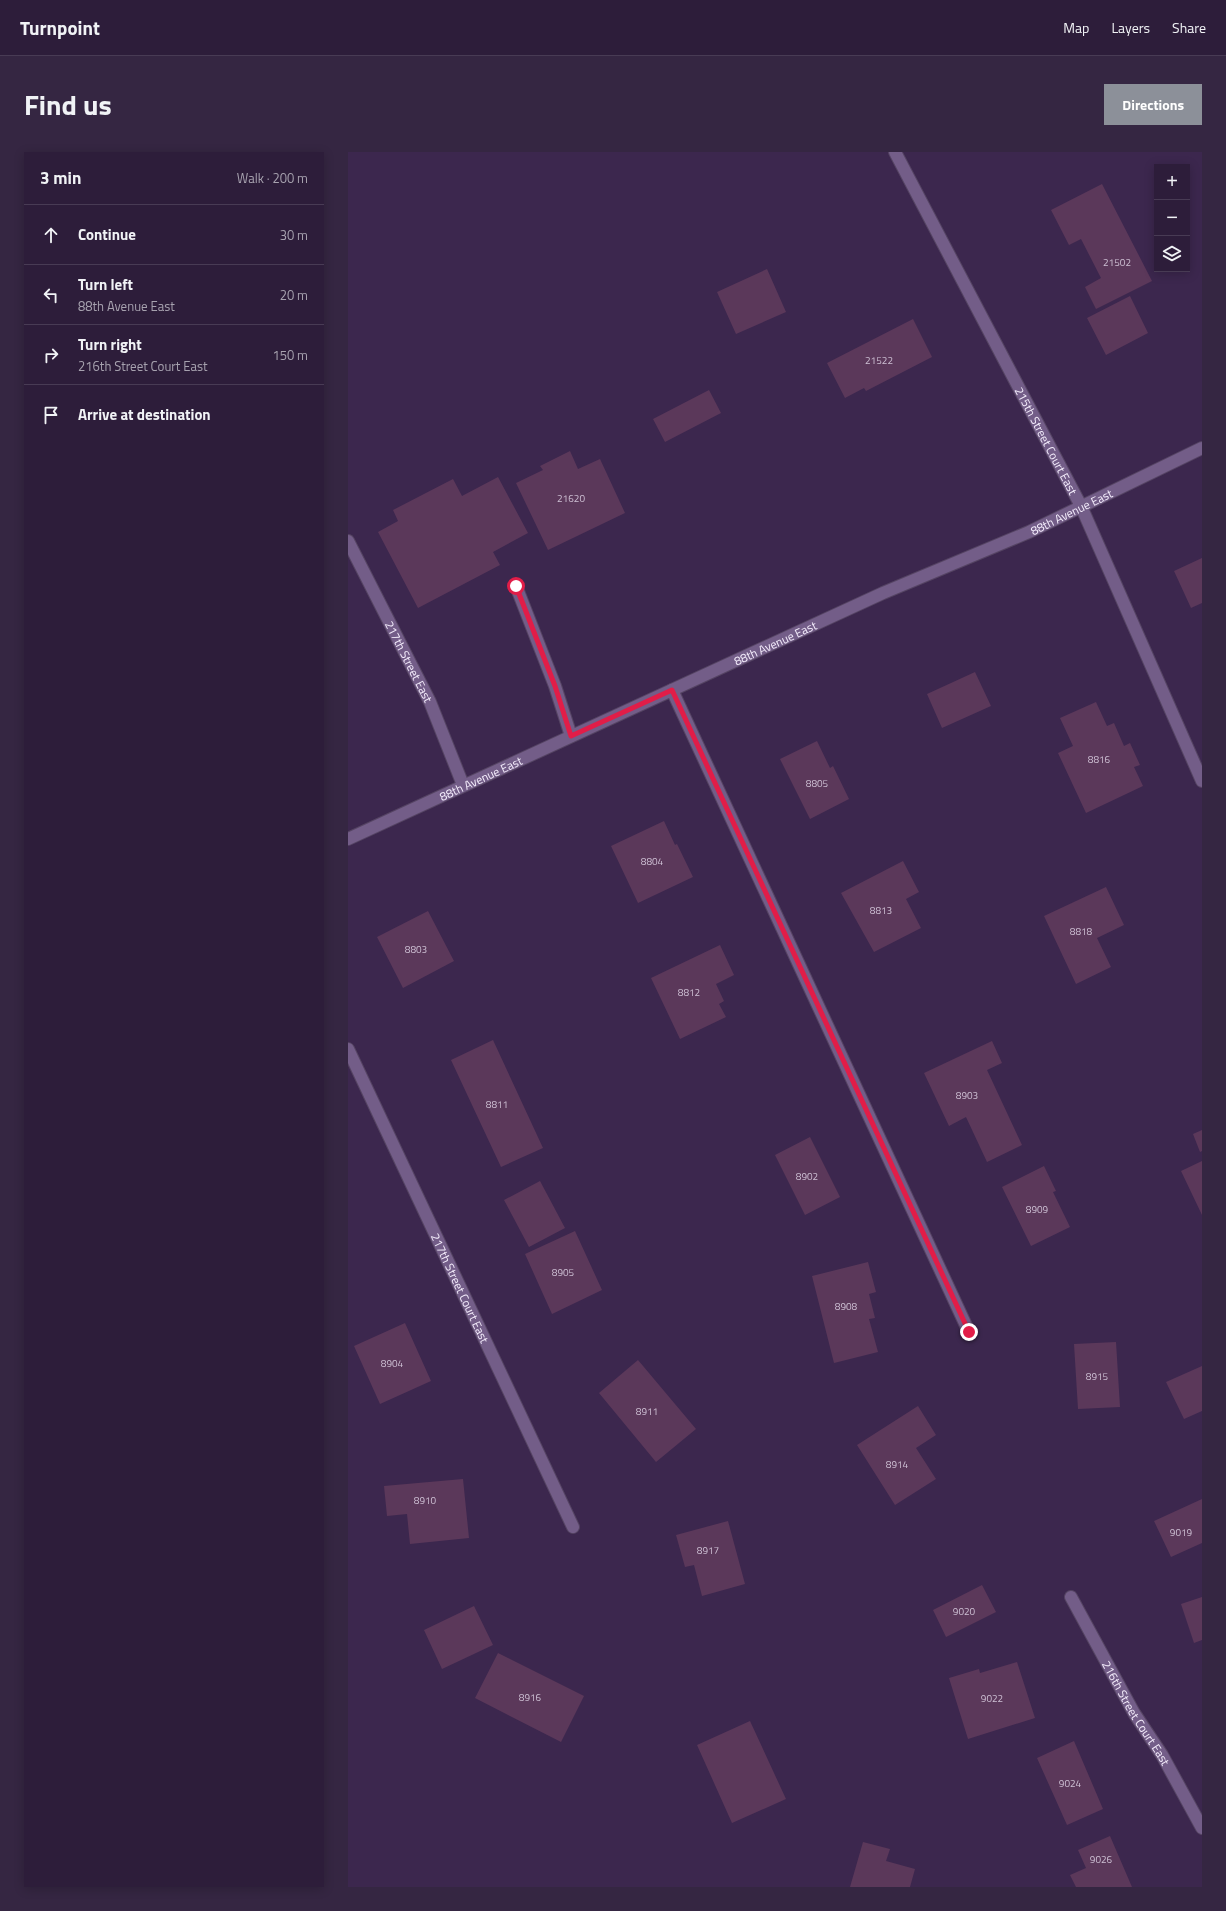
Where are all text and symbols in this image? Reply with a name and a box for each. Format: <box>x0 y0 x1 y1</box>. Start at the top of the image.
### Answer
text: Turnpoint <box>20 13 100 42</box>
text: Map <box>1063 17 1089 38</box>
text: Layers <box>1111 17 1150 38</box>
text: Share <box>1172 17 1206 38</box>
text: Find us <box>24 83 112 126</box>
button: Directions <box>1104 84 1202 125</box>
map controls <box>1154 164 1190 272</box>
button: + <box>1154 164 1190 200</box>
text: 3 min <box>40 165 81 191</box>
text: Walk · 200 m <box>237 168 308 188</box>
button: − <box>1154 200 1190 236</box>
text: Continue <box>78 223 136 246</box>
icon: ahead <box>40 224 62 246</box>
text: 30 m <box>280 225 308 245</box>
button: layers <box>1154 236 1190 272</box>
house number: 21502 <box>1103 255 1131 270</box>
text: Turn left <box>78 273 133 296</box>
icon: left <box>40 284 62 306</box>
text: 20 m <box>280 285 308 305</box>
text: 88th Avenue East <box>78 296 175 316</box>
text: Turn right <box>78 333 142 356</box>
icon: right <box>40 344 62 366</box>
text: 150 m <box>272 345 308 365</box>
house number: 21522 <box>865 353 893 368</box>
text: 216th Street Court East <box>78 356 208 376</box>
street label: 215th Street Court East <box>1010 383 1083 499</box>
text: Arrive at destination <box>78 403 211 426</box>
icon: arrive <box>40 404 62 426</box>
street label: 88th Avenue East <box>1027 483 1116 540</box>
house number: 21620 <box>557 491 585 506</box>
route start <box>507 577 525 595</box>
street label: 88th Avenue East <box>730 615 820 670</box>
street label: 217th Street East <box>380 617 438 706</box>
street label: 88th Avenue East <box>436 750 526 805</box>
house number: 8816 <box>1088 752 1111 767</box>
house number: 8805 <box>806 776 829 791</box>
house number: 8804 <box>641 854 664 869</box>
house number: 8813 <box>870 903 892 918</box>
house number: 8818 <box>1070 924 1093 939</box>
house number: 8803 <box>405 942 427 957</box>
house number: 8812 <box>678 985 700 1000</box>
house number: 8903 <box>956 1088 978 1103</box>
house number: 8811 <box>486 1097 508 1112</box>
house number: 8902 <box>796 1169 818 1184</box>
house number: 8909 <box>1026 1202 1049 1217</box>
street label: 217th Street Court East <box>426 1230 495 1347</box>
house number: 8905 <box>552 1265 575 1280</box>
house number: 8908 <box>835 1299 858 1314</box>
route end <box>960 1323 978 1341</box>
house number: 8904 <box>381 1356 404 1371</box>
house number: 8915 <box>1086 1369 1109 1384</box>
house number: 8911 <box>636 1404 658 1419</box>
house number: 8914 <box>886 1457 909 1472</box>
house number: 8910 <box>414 1493 437 1508</box>
house number: 9019 <box>1170 1525 1193 1540</box>
house number: 8917 <box>697 1543 719 1558</box>
house number: 9020 <box>953 1604 976 1619</box>
street label: 216th Street Court East <box>1098 1657 1176 1769</box>
house number: 8916 <box>519 1690 542 1705</box>
house number: 9022 <box>981 1691 1003 1706</box>
house number: 9024 <box>1059 1776 1082 1791</box>
house number: 9026 <box>1090 1852 1113 1867</box>

